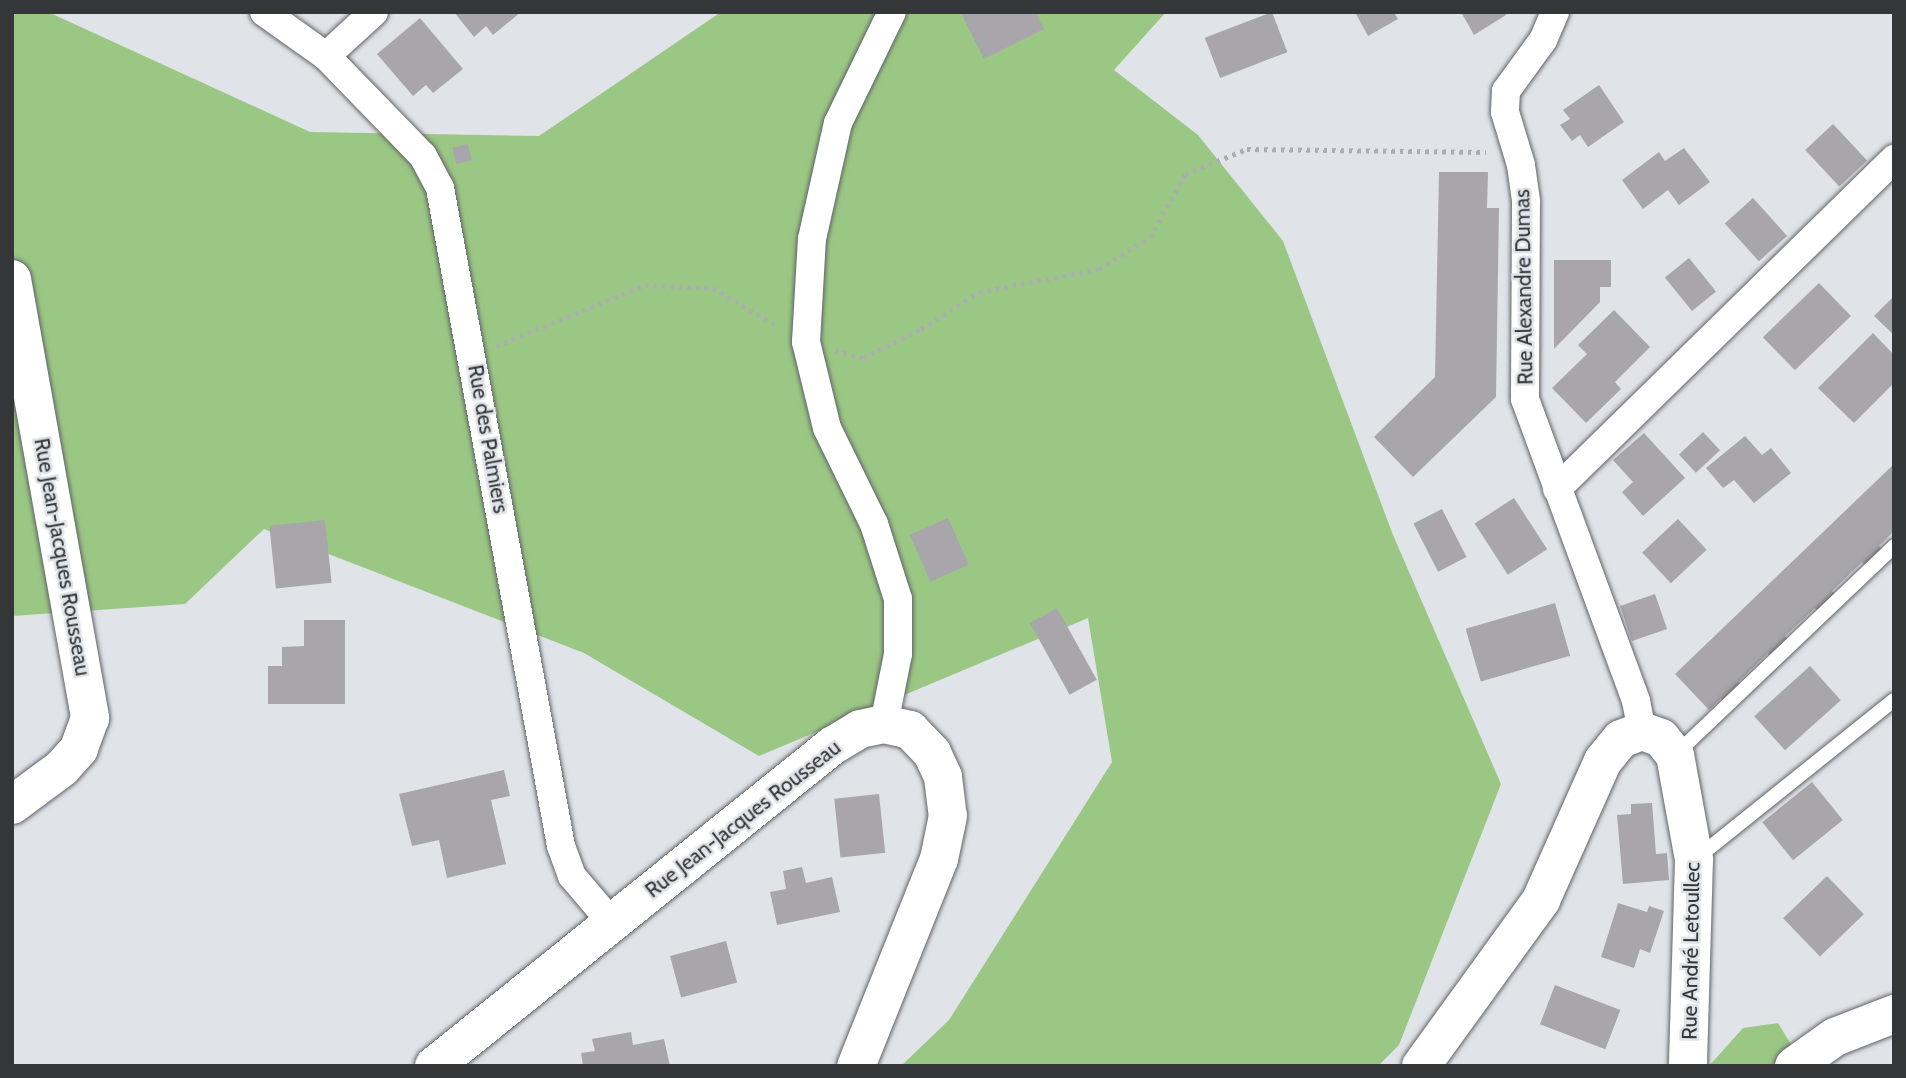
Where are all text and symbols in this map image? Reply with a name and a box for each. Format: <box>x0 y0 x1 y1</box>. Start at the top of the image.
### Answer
street label: Rue Alexandre Dumas <box>1510 189 1538 385</box>
street label: Rue des Palmiers <box>463 363 513 515</box>
street label: Rue Jean-Jacques Rousseau <box>29 436 95 678</box>
street label: Rue Jean-Jacques Rousseau <box>640 735 846 903</box>
street label: Rue André Letoullec <box>1677 862 1705 1040</box>

